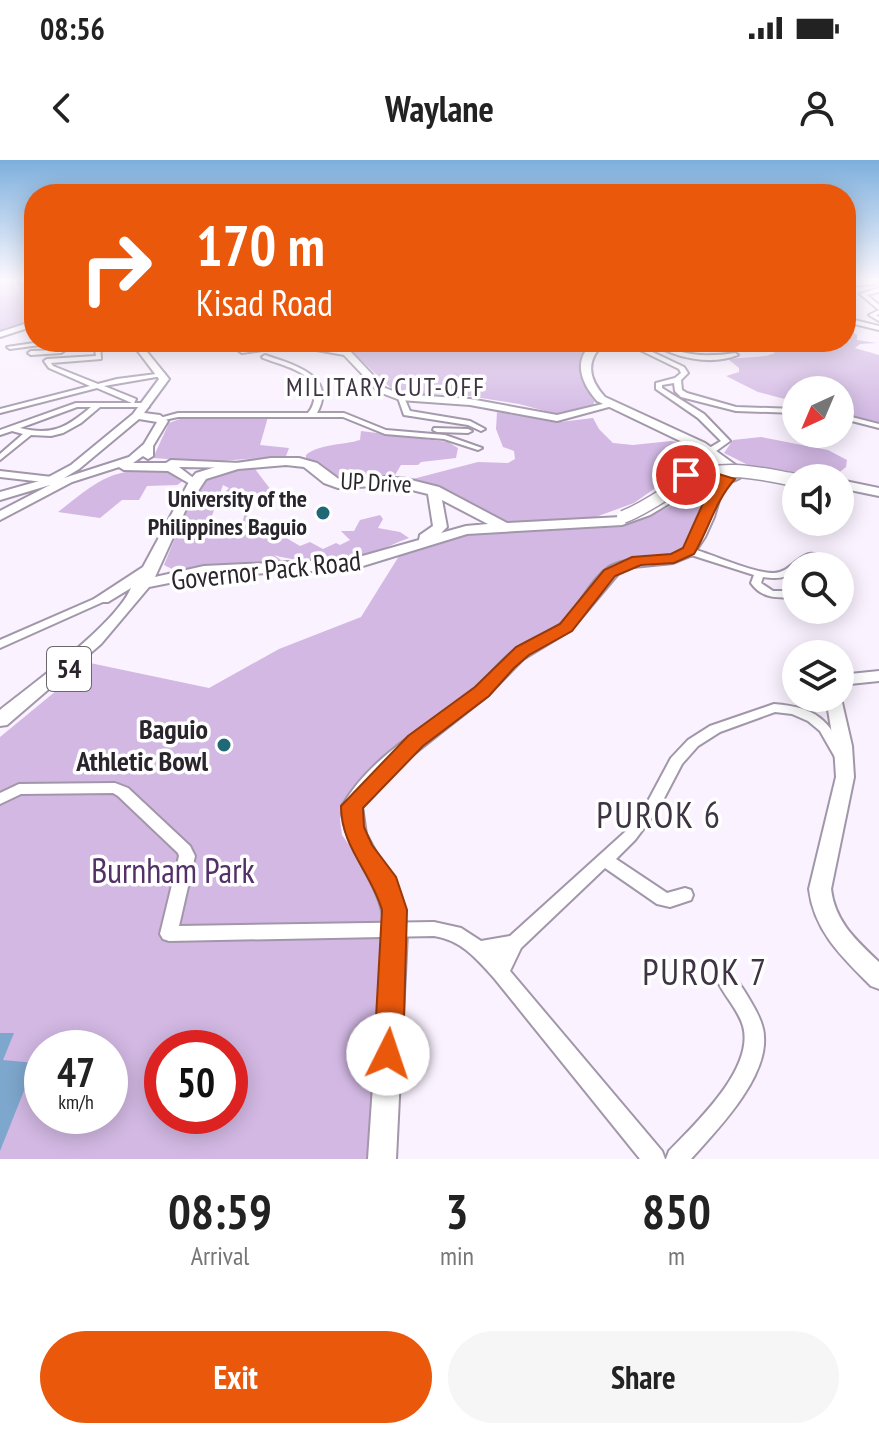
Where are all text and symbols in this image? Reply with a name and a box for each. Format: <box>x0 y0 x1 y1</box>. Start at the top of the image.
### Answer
text: 08:56 <box>40 9 105 48</box>
text: Waylane <box>385 85 494 132</box>
icon: back <box>40 86 84 130</box>
icon: person <box>795 86 839 130</box>
text: 170 m <box>196 209 325 281</box>
icon: right <box>64 216 168 320</box>
text: Kisad Road <box>196 279 333 326</box>
district label: MILITARY CUT-OFF <box>286 370 486 403</box>
north arrow <box>782 376 854 448</box>
map controls <box>782 376 854 712</box>
pin <box>652 441 720 509</box>
icon: arrive <box>664 453 708 497</box>
button: sound <box>782 464 854 536</box>
street label: UP Drive <box>340 465 412 500</box>
place label: University of the Philippines Baguio <box>148 483 307 542</box>
marker: University of the Philippines Baguio <box>314 504 332 522</box>
street label: Governor Pack Road <box>169 541 363 598</box>
button: search <box>782 552 854 624</box>
button: layers <box>782 640 854 712</box>
road number: 54 <box>47 647 91 691</box>
place label: Baguio Athletic Bowl <box>75 710 208 779</box>
marker: Baguio Athletic Bowl <box>215 736 233 754</box>
district label: PUROK 6 <box>596 791 722 838</box>
park label: Burnham Park <box>91 848 255 892</box>
district label: PUROK 7 <box>642 948 768 995</box>
position arrow <box>346 1012 430 1096</box>
speed limit sign: 50 <box>144 1030 248 1134</box>
text: 47 <box>57 1046 95 1098</box>
text: km/h <box>58 1089 94 1115</box>
text: 08:59 <box>168 1180 272 1242</box>
text: 3 <box>446 1180 468 1242</box>
text: 850 <box>642 1180 711 1242</box>
text: Arrival <box>191 1239 249 1272</box>
text: min <box>440 1239 474 1272</box>
text: m <box>668 1239 685 1272</box>
button: Exit <box>40 1331 432 1423</box>
button: Share <box>448 1331 839 1423</box>

